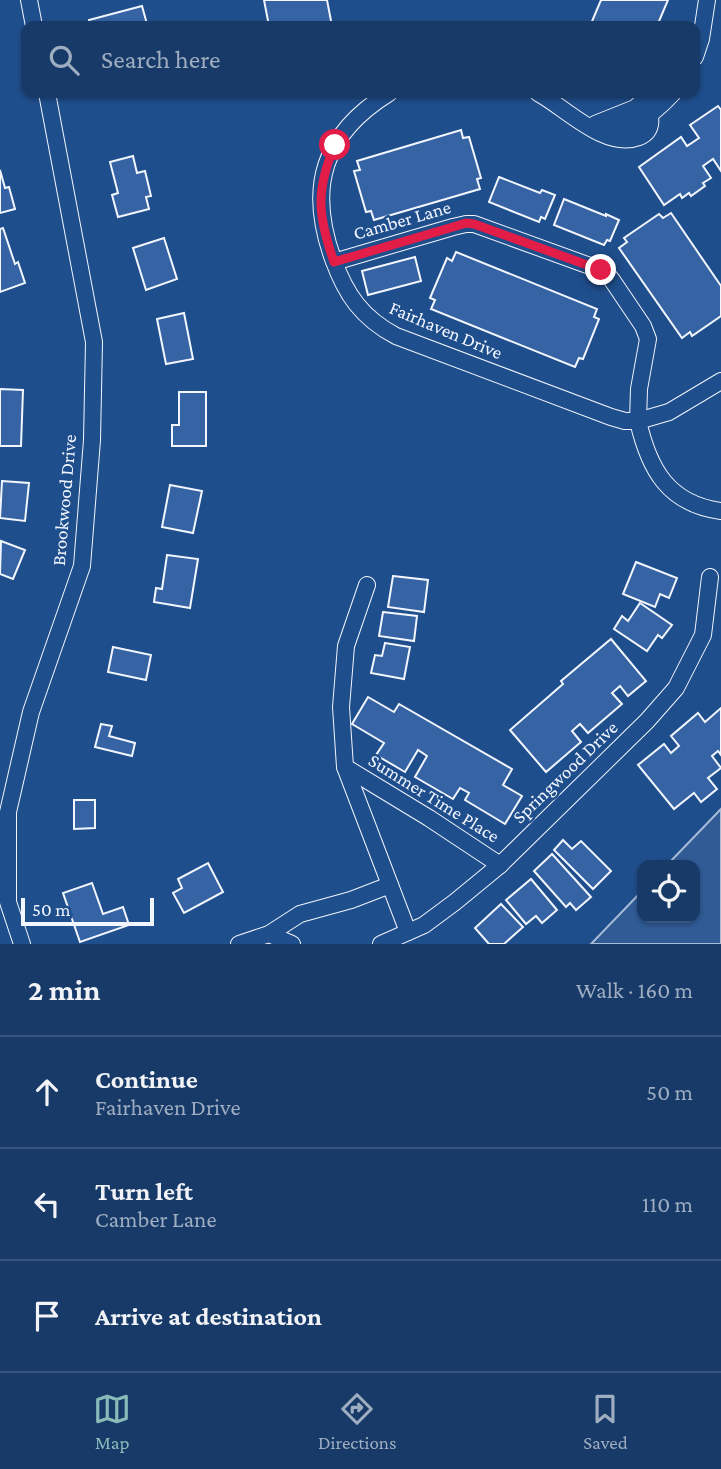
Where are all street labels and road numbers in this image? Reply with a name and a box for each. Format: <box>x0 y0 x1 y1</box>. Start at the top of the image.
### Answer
street label: Camber Lane <box>351 196 453 244</box>
street label: Fairhaven Drive <box>387 297 505 363</box>
street label: Brookwood Drive <box>48 433 80 567</box>
street label: Springwood Drive <box>508 717 622 827</box>
street label: Summer Time Place <box>365 749 503 847</box>

